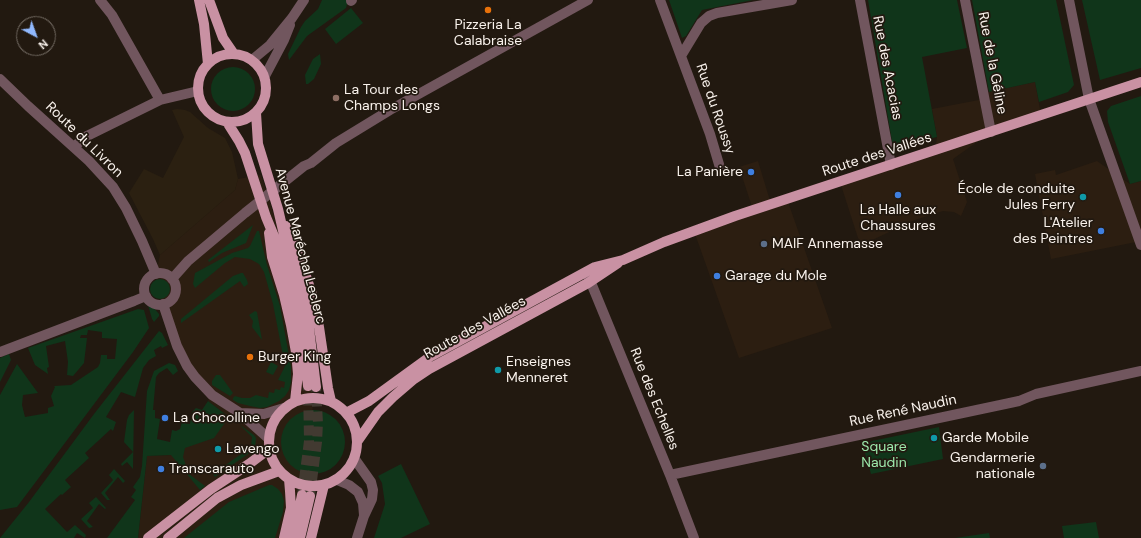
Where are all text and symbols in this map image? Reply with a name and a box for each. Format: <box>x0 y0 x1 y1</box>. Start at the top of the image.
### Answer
marker: Pizzeria La Calabraise <box>483 5 493 15</box>
street label: Rue de la Géline <box>974 10 1010 116</box>
street label: Rue des Acacias <box>869 14 905 122</box>
north arrow <box>16 16 56 56</box>
place label: Pizzeria La Calabraise <box>454 17 522 50</box>
text: N <box>36 36 51 52</box>
street label: Rue du Roussy <box>692 62 738 156</box>
place label: La Tour des Champs Longs <box>344 82 440 114</box>
marker: La Tour des Champs Longs <box>331 93 341 103</box>
street label: Route du Livron <box>42 99 126 181</box>
street label: Route des Vallées <box>820 129 934 181</box>
place label: La Panière <box>677 164 743 180</box>
street label: Avenue Maréchal Leclerc <box>271 166 329 326</box>
marker: La Panière <box>746 167 756 177</box>
place label: École de conduite Jules Ferry <box>958 181 1075 214</box>
marker: La Halle aux Chaussures <box>893 190 903 200</box>
marker: École de conduite Jules Ferry <box>1078 192 1088 202</box>
place label: La Halle aux Chaussures <box>860 202 936 234</box>
place label: L'Atelier des Peintres <box>1013 215 1093 248</box>
marker: L'Atelier des Peintres <box>1096 226 1106 236</box>
place label: MAIF Annemasse <box>772 236 883 252</box>
marker: MAIF Annemasse <box>759 239 769 249</box>
place label: Garage du Mole <box>725 268 827 284</box>
marker: Garage du Mole <box>712 271 722 281</box>
street label: Route des Vallées <box>421 293 529 363</box>
street label: Rue des Echelles <box>626 345 682 453</box>
place label: Burger King <box>258 349 331 365</box>
marker: Burger King <box>245 352 255 362</box>
place label: Enseignes Menneret <box>506 354 571 386</box>
marker: Enseignes Menneret <box>493 365 503 375</box>
street label: Rue René Naudin <box>848 391 958 431</box>
place label: La Chocolline <box>173 410 260 426</box>
marker: La Chocolline <box>160 413 170 423</box>
place label: Garde Mobile <box>942 430 1029 446</box>
marker: Garde Mobile <box>929 433 939 443</box>
park label: Square Naudin <box>861 439 907 472</box>
place label: Lavengo <box>226 441 280 457</box>
marker: Lavengo <box>213 444 223 454</box>
place label: Gendarmerie nationale <box>950 450 1035 482</box>
place label: Transcarauto <box>169 461 254 477</box>
marker: Gendarmerie nationale <box>1038 461 1048 471</box>
marker: Transcarauto <box>156 464 166 474</box>

